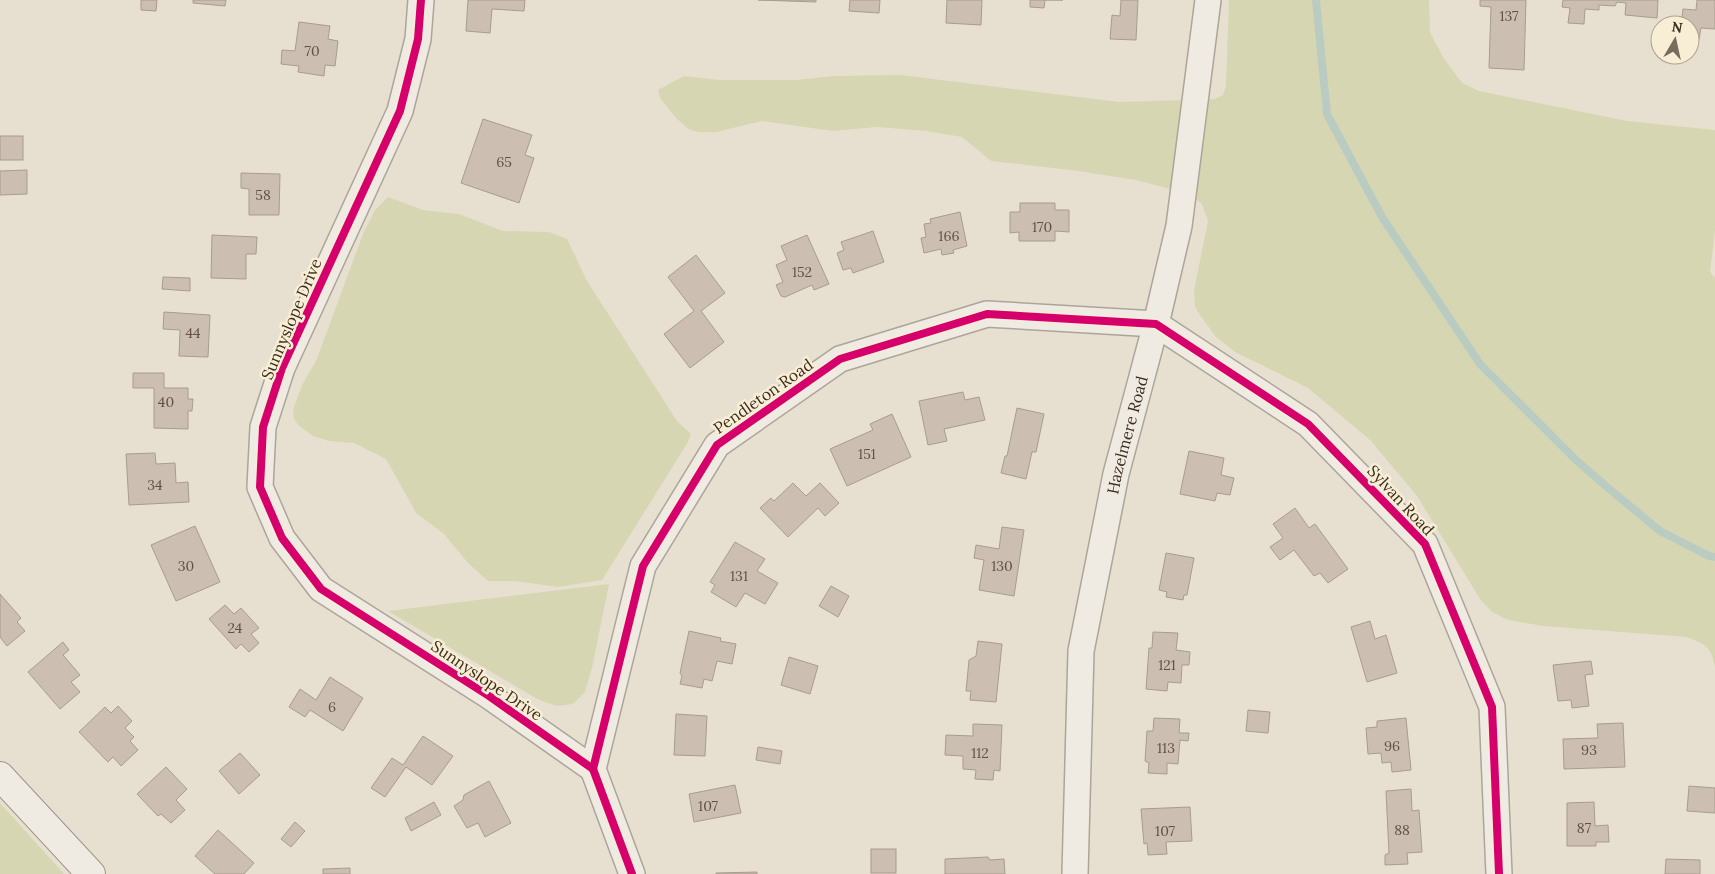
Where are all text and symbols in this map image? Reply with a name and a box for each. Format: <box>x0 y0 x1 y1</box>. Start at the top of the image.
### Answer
house number: 137 <box>1499 7 1519 25</box>
north arrow <box>1650 15 1700 65</box>
text: N <box>1670 17 1684 37</box>
house number: 70 <box>304 42 320 60</box>
house number: 65 <box>496 153 512 171</box>
house number: 58 <box>255 186 271 204</box>
house number: 170 <box>1032 218 1052 236</box>
house number: 166 <box>938 227 960 245</box>
street label: Sunnyslope Drive <box>256 255 326 383</box>
house number: 152 <box>792 263 812 281</box>
house number: 44 <box>185 324 201 342</box>
street label: Pendleton Road <box>709 354 817 438</box>
street label: Hazelmere Road <box>1102 373 1152 496</box>
house number: 40 <box>158 393 174 411</box>
house number: 151 <box>858 445 876 463</box>
street label: Sylvan Road <box>1363 461 1439 540</box>
house number: 34 <box>147 476 163 494</box>
house number: 30 <box>178 557 194 575</box>
house number: 130 <box>991 557 1013 575</box>
house number: 131 <box>730 567 748 585</box>
house number: 24 <box>228 619 243 637</box>
street label: Sunnyslope Drive <box>428 635 547 725</box>
house number: 121 <box>1158 656 1176 674</box>
house number: 6 <box>328 698 336 716</box>
house number: 96 <box>1384 737 1400 755</box>
house number: 113 <box>1157 739 1175 757</box>
house number: 93 <box>1581 741 1597 759</box>
house number: 112 <box>971 744 989 762</box>
house number: 107 <box>698 797 719 815</box>
house number: 87 <box>1577 819 1592 837</box>
house number: 88 <box>1394 821 1410 839</box>
house number: 107 <box>1155 822 1176 840</box>

